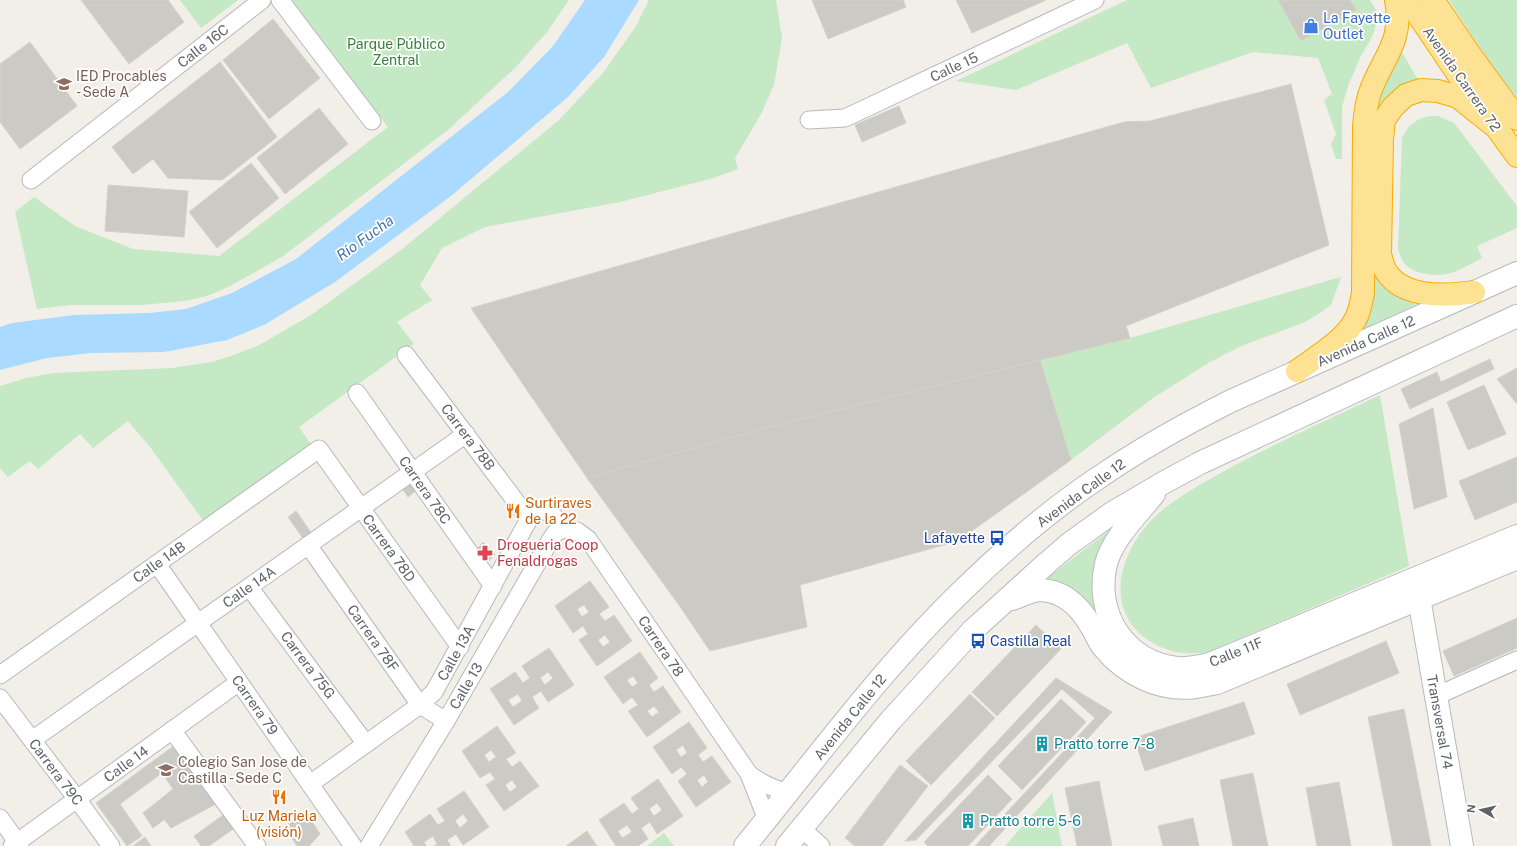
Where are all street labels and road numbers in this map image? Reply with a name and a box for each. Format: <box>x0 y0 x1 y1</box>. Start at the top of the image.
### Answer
street label: Calle 16C <box>174 21 232 71</box>
street label: Avenida Carrera 72 <box>1420 24 1504 134</box>
street label: Calle 15 <box>927 49 981 85</box>
street label: Avenida Calle 12 <box>1315 312 1417 370</box>
street label: Carrera 78B <box>438 401 498 473</box>
street label: Carrera 78C <box>396 453 454 527</box>
street label: Avenida Calle 12 <box>1034 456 1128 530</box>
street label: Carrera 78D <box>359 511 419 585</box>
street label: Calle 14B <box>130 538 188 586</box>
street label: Calle 14A <box>219 563 279 611</box>
street label: Carrera 78F <box>344 601 402 675</box>
street label: Carrera 78 <box>635 613 687 679</box>
street label: Calle 13A <box>434 622 478 684</box>
street label: Carrera 75G <box>278 628 338 702</box>
street label: Calle 11F <box>1207 634 1265 670</box>
street label: Calle 13 <box>446 660 486 712</box>
street label: Avenida Calle 12 <box>811 671 889 763</box>
street label: Carrera 79 <box>229 672 282 738</box>
street label: Transversal 74 <box>1424 674 1456 771</box>
street label: Carrera 79C <box>26 736 86 808</box>
street label: Calle 14 <box>101 742 151 785</box>

